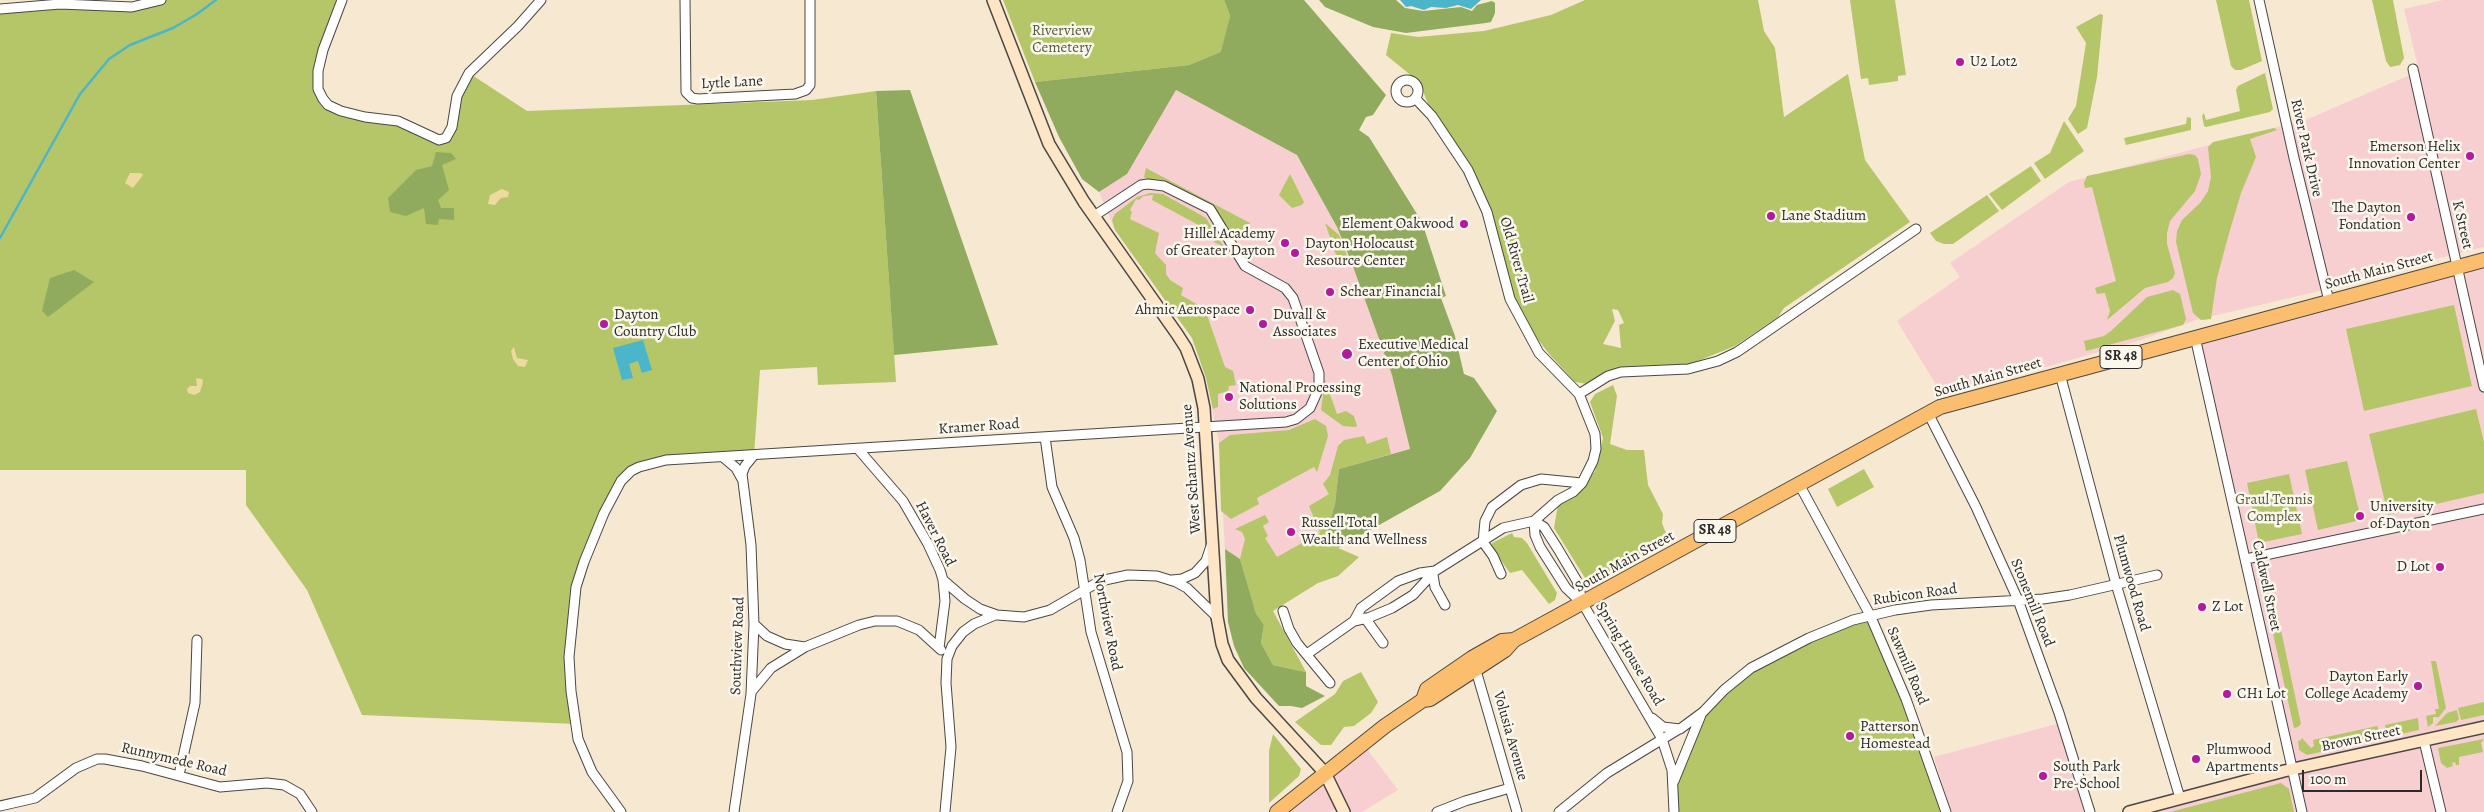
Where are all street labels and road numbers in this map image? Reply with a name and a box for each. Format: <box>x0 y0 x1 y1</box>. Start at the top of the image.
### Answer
street label: Lytle Lane <box>701 72 763 94</box>
street label: River Park Drive <box>2286 97 2326 199</box>
street label: K Street <box>2448 199 2476 251</box>
street label: Old River Trail <box>1495 215 1537 305</box>
street label: South Main Street <box>2323 248 2435 294</box>
road number: SR 48 <box>2100 346 2142 368</box>
street label: South Main Street <box>1932 354 2044 402</box>
street label: West Schantz Avenue <box>1178 403 1206 535</box>
street label: Kramer Road <box>938 415 1020 439</box>
street label: Haver Road <box>911 498 959 570</box>
road number: SR 48 <box>1694 520 1736 542</box>
street label: South Main Street <box>1572 527 1678 597</box>
street label: Plumwood Road <box>2109 533 2153 633</box>
street label: Caldwell Street <box>2248 539 2284 633</box>
street label: Stonemill Road <box>2006 556 2058 650</box>
street label: Northview Road <box>1089 572 1125 672</box>
street label: Rubicon Road <box>1872 580 1958 610</box>
street label: Southview Road <box>727 597 749 695</box>
street label: Spring House Road <box>1591 599 1667 709</box>
street label: Sawmill Road <box>1882 624 1932 708</box>
street label: Volusia Avenue <box>1489 689 1531 783</box>
street label: Brown Street <box>2320 722 2402 756</box>
street label: Runnymede Road <box>119 739 229 781</box>

